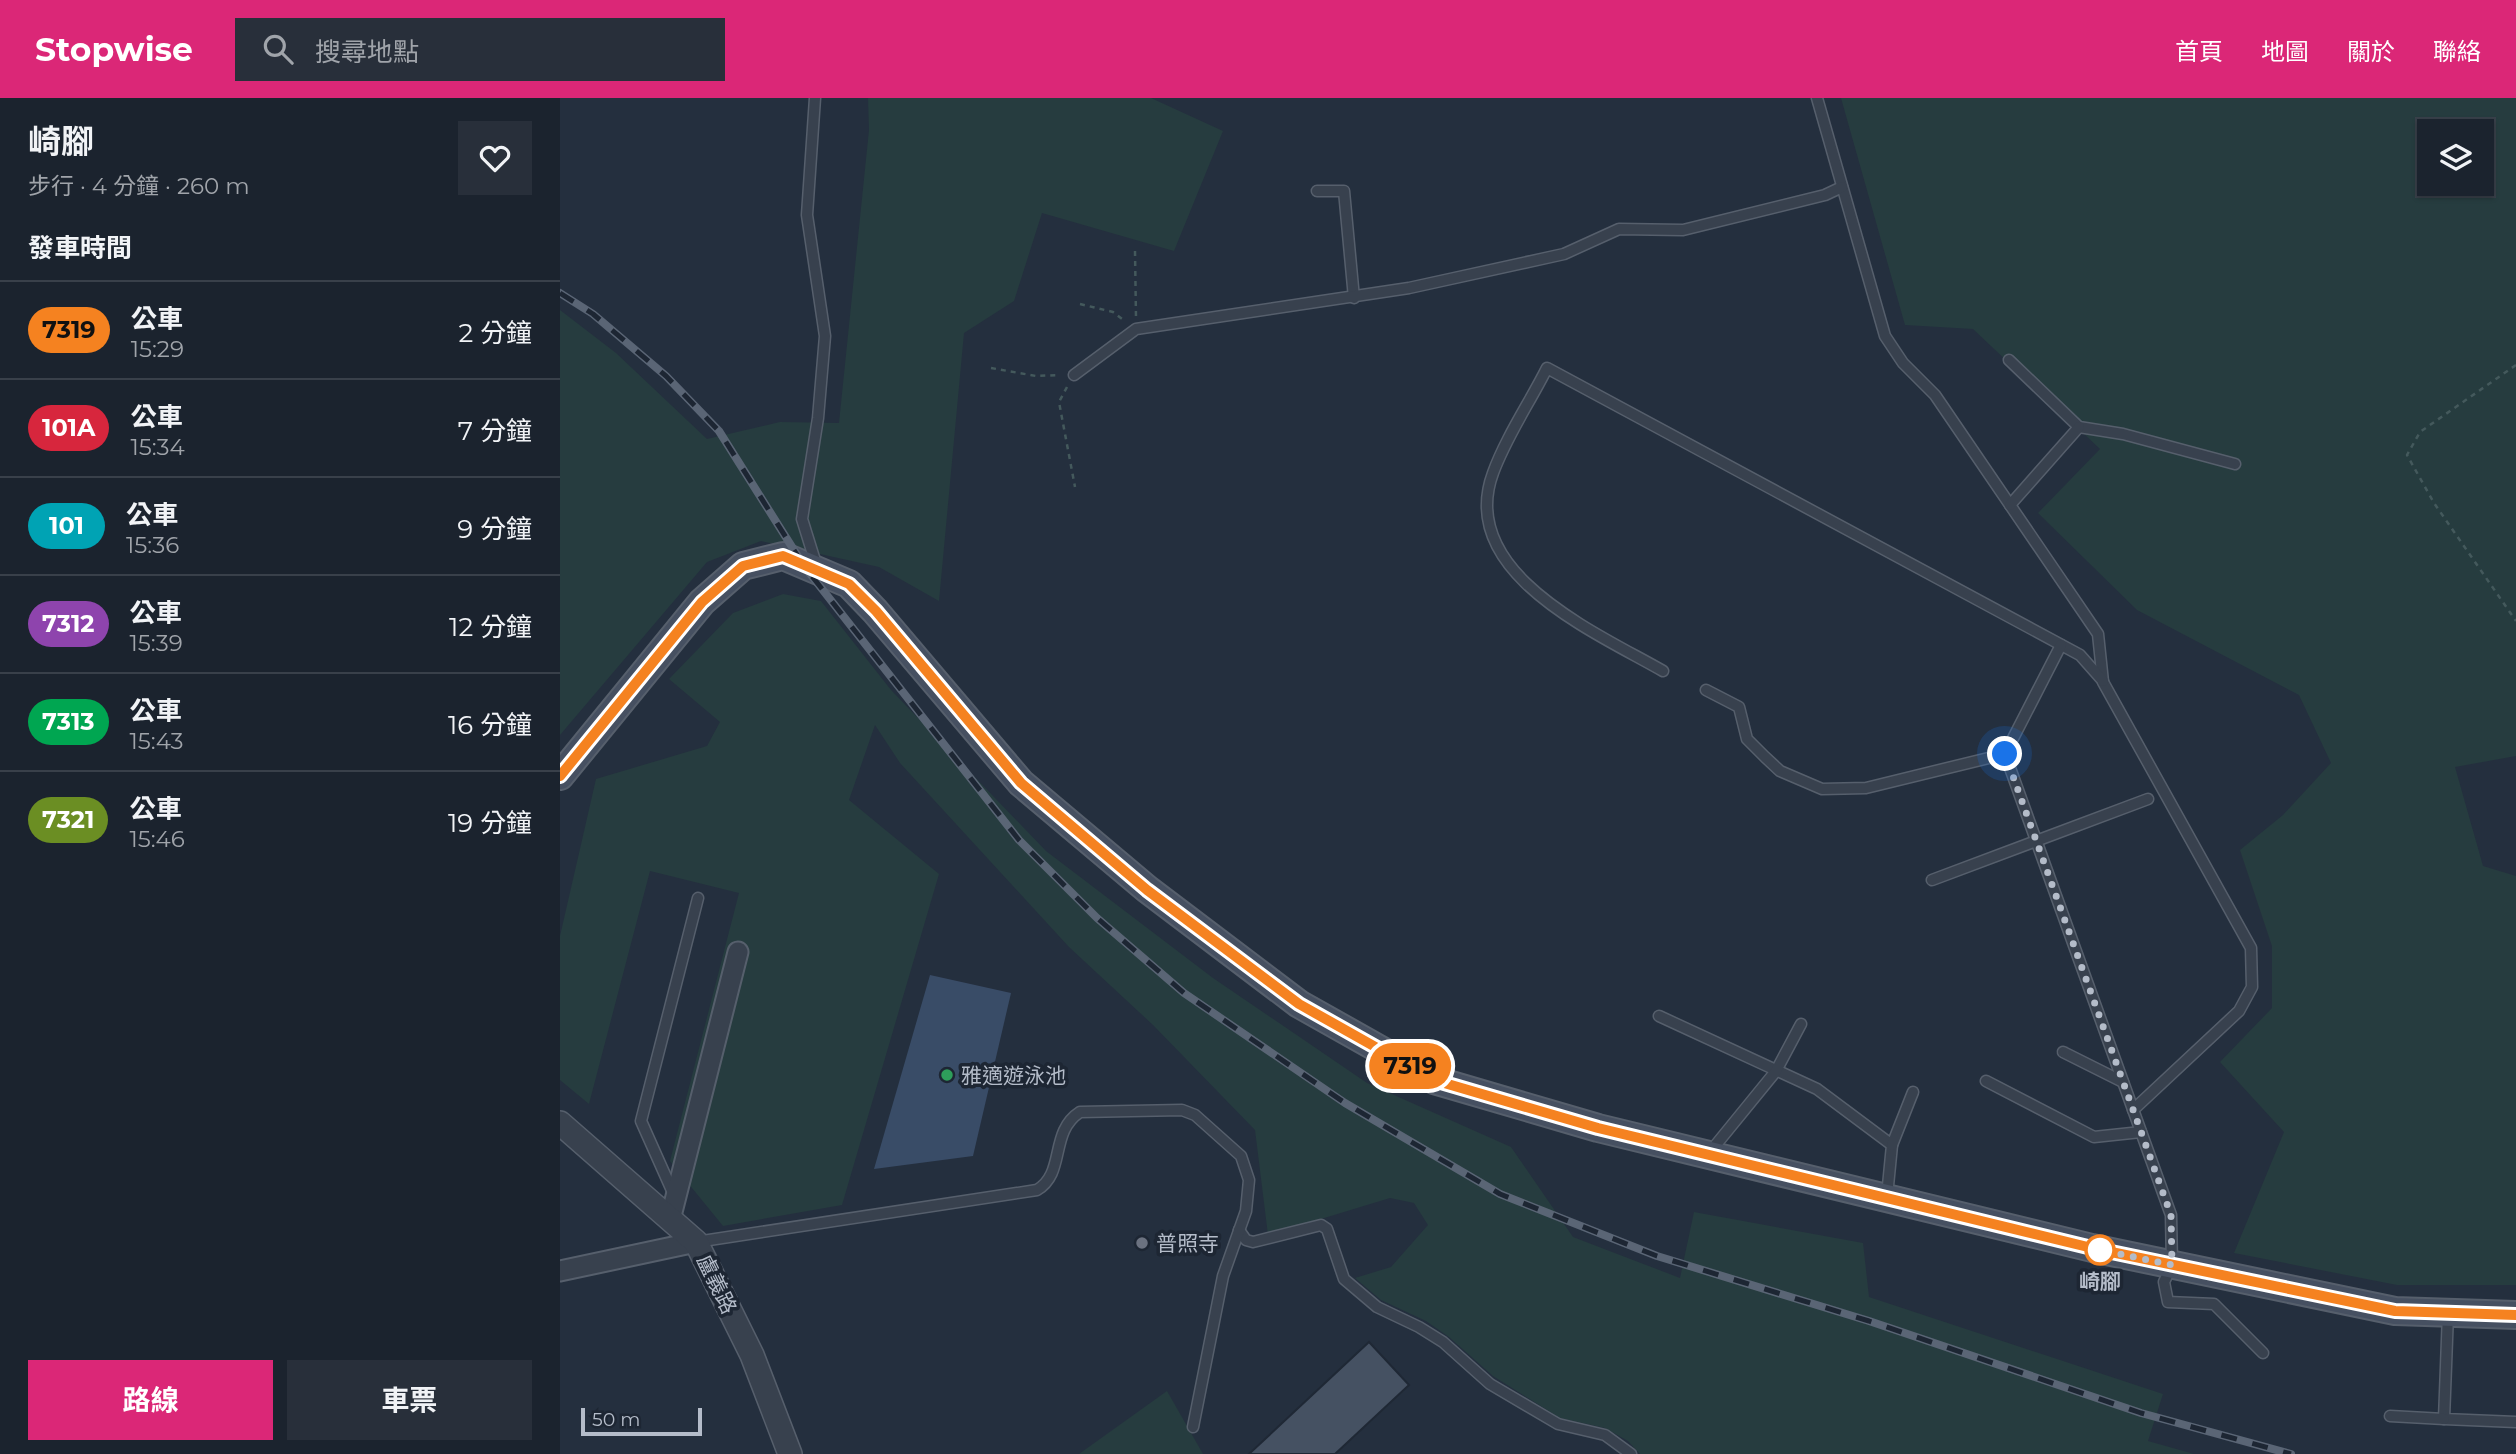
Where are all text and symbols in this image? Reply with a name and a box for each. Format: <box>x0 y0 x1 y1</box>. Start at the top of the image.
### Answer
search box <box>235 18 725 81</box>
text: Stopwise <box>35 29 193 69</box>
icon: search <box>259 30 297 68</box>
text: 搜尋地點 <box>315 36 419 68</box>
text: 首頁 <box>2175 37 2223 66</box>
text: 地圖 <box>2261 37 2309 66</box>
text: 關於 <box>2347 37 2395 66</box>
text: 聯絡 <box>2433 37 2481 66</box>
map controls <box>2417 119 2494 196</box>
button: layers <box>2417 119 2494 196</box>
text: 崎腳 <box>28 121 94 161</box>
button: heart <box>458 121 532 195</box>
text: 步行 · 4 分鐘 · 260 m <box>28 172 250 200</box>
text: 發車時間 <box>28 232 132 264</box>
text: 公車 <box>131 303 183 335</box>
text: 7319 <box>42 315 96 344</box>
text: 2 分鐘 <box>458 317 532 349</box>
text: 15:29 <box>131 335 184 363</box>
text: 公車 <box>130 401 182 433</box>
text: 101A <box>42 413 95 442</box>
text: 7 分鐘 <box>458 415 532 447</box>
text: 15:34 <box>130 433 185 461</box>
text: 公車 <box>126 499 178 531</box>
text: 101 <box>49 511 84 540</box>
text: 9 分鐘 <box>457 513 532 545</box>
text: 15:36 <box>126 531 179 559</box>
text: 公車 <box>130 597 182 629</box>
text: 7312 <box>42 609 95 638</box>
text: 12 分鐘 <box>449 611 532 643</box>
text: 15:39 <box>130 629 183 657</box>
text: 公車 <box>130 695 182 727</box>
text: 7313 <box>42 707 95 736</box>
text: 16 分鐘 <box>448 709 532 741</box>
text: 15:43 <box>130 727 184 755</box>
your location <box>1987 736 2022 771</box>
text: 公車 <box>129 793 181 825</box>
text: 7321 <box>42 805 94 834</box>
text: 19 分鐘 <box>448 807 532 839</box>
text: 15:46 <box>129 825 185 853</box>
line badge: 7319 <box>1361 1043 1459 1089</box>
text: 7319 <box>1383 1051 1437 1080</box>
place label: 雅適遊泳池 <box>961 1063 1066 1088</box>
marker: 雅適遊泳池 <box>939 1067 955 1083</box>
place label: 普照寺 <box>1156 1231 1219 1256</box>
marker: 普照寺 <box>1134 1235 1150 1251</box>
marker: 崎腳 <box>2085 1235 2115 1265</box>
street label: 盧義路 <box>692 1250 742 1318</box>
place label: 崎腳 <box>2079 1269 2121 1294</box>
button: 路線 <box>28 1360 273 1440</box>
button: 車票 <box>287 1360 532 1440</box>
scale bar <box>581 1405 702 1437</box>
text: 50 m <box>592 1408 640 1431</box>

